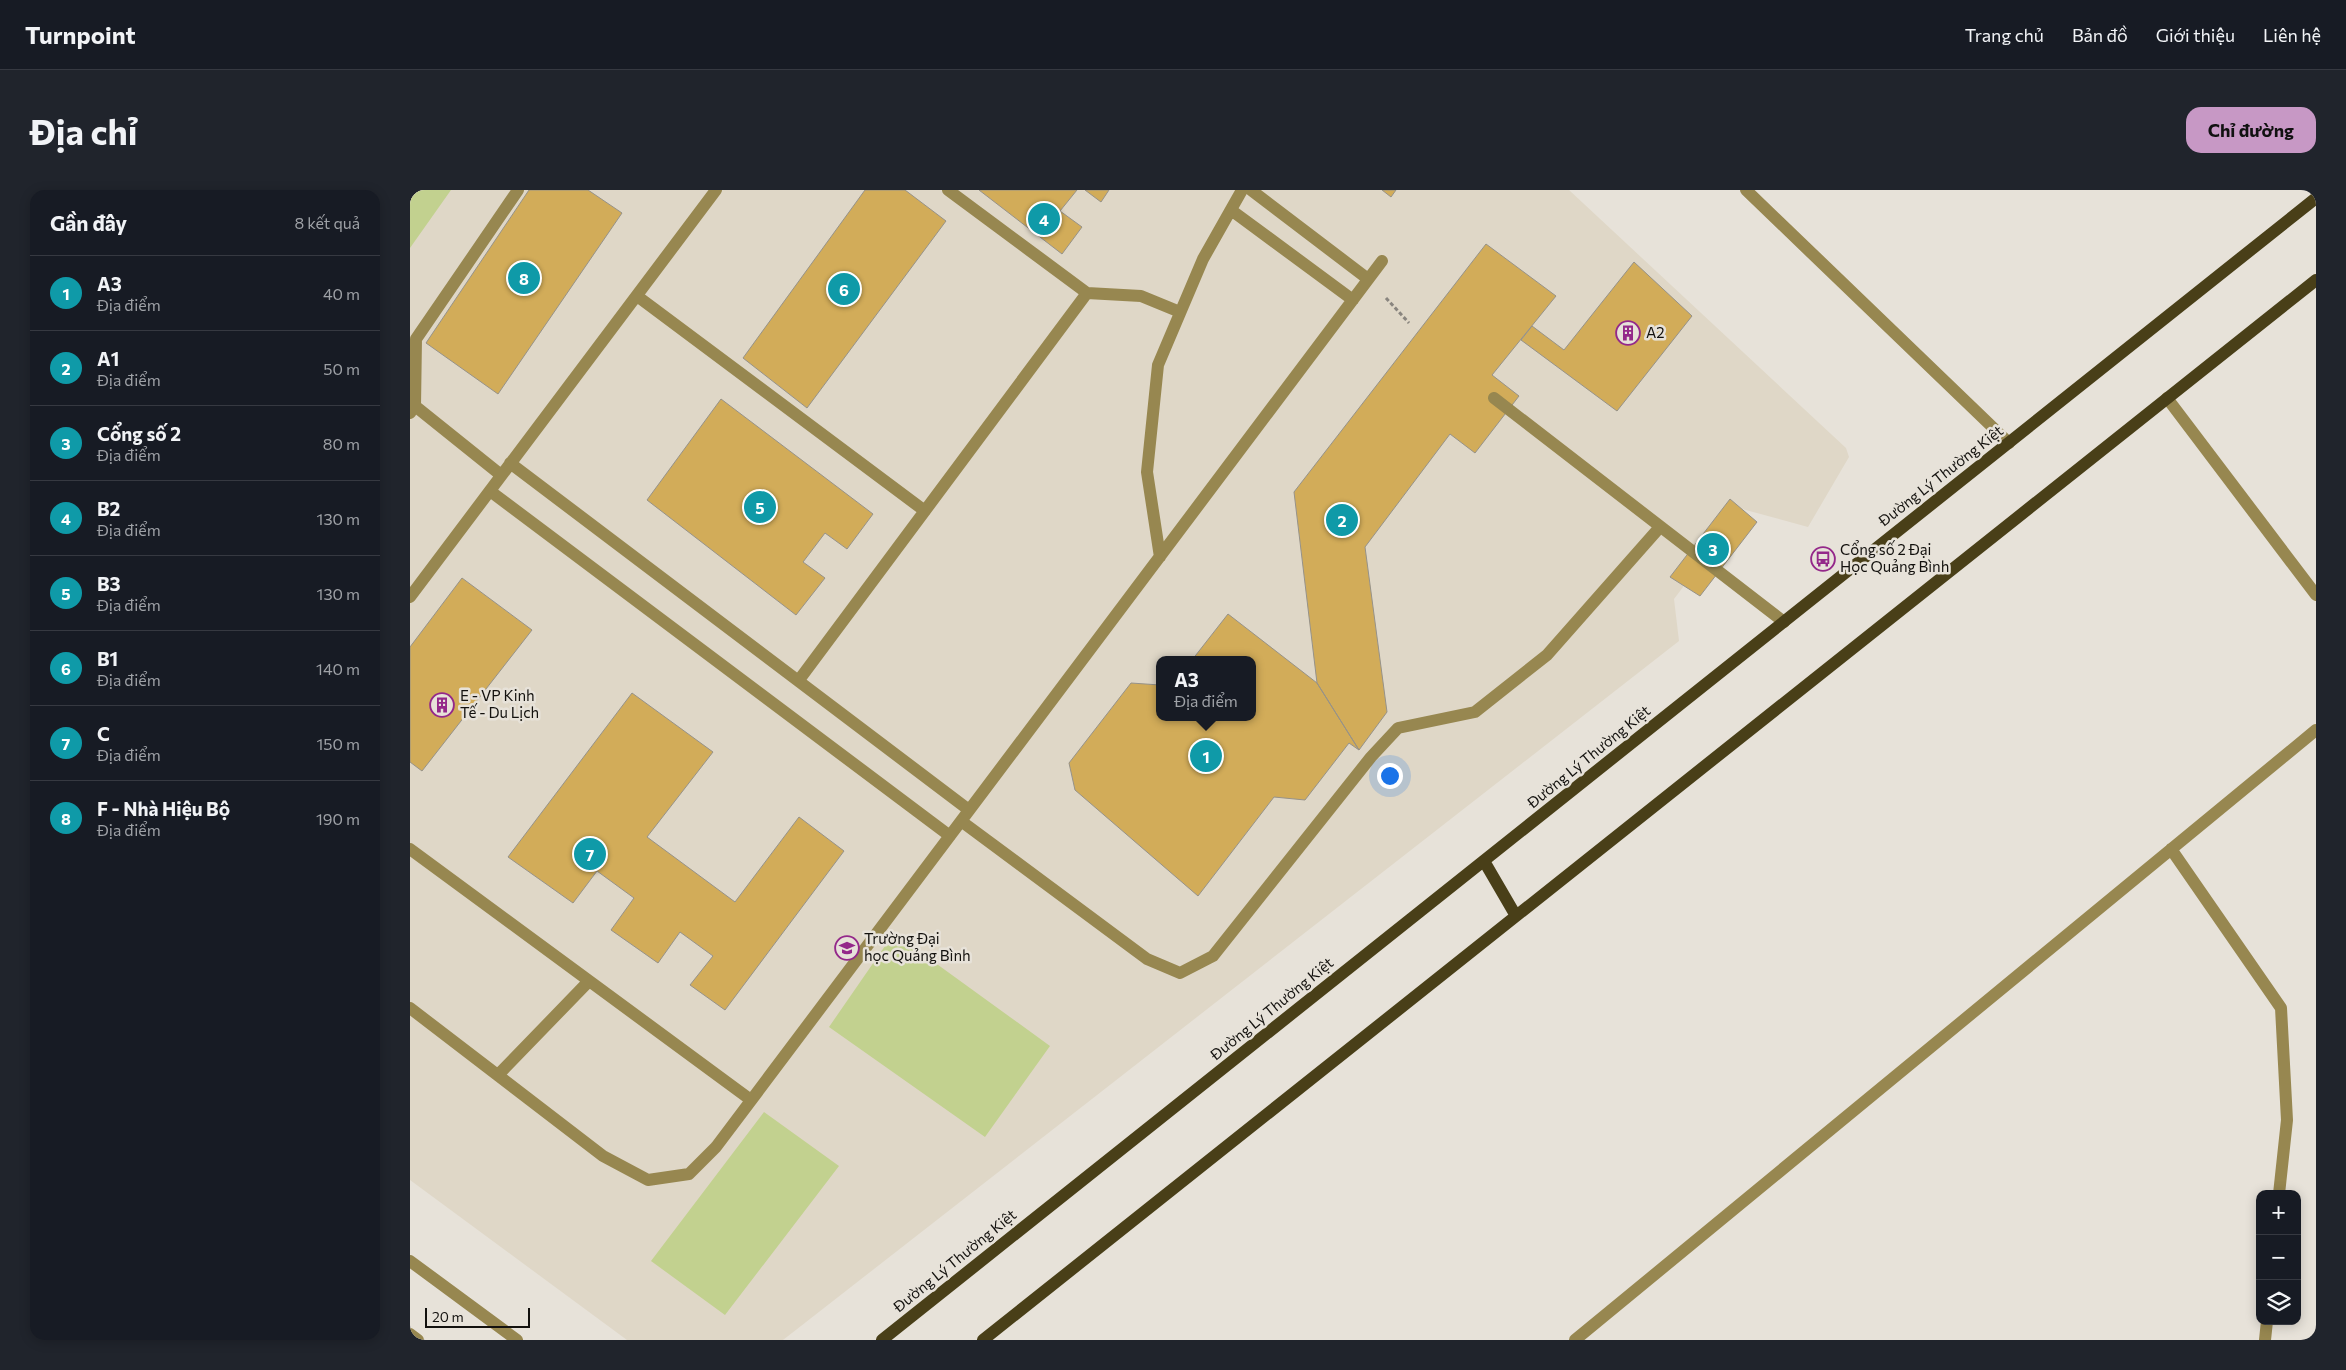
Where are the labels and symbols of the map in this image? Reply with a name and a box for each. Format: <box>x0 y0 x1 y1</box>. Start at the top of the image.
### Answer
pin: 4 <box>1028 200 1060 238</box>
pin: 8 <box>508 259 540 297</box>
pin: 6 <box>828 270 860 308</box>
building icon: A2 <box>1615 320 1641 346</box>
place label: A2 <box>1646 323 1665 341</box>
street label: Đường Lý Thường Kiệt <box>1874 421 2006 530</box>
pin: 5 <box>744 488 776 526</box>
pin: 2 <box>1326 501 1358 539</box>
pin: 3 <box>1697 530 1729 568</box>
place label: Cổng số 2 Đại Học Quảng Bình <box>1840 540 1949 575</box>
bus stop icon: Cổng số 2 Đại Học Quảng Bình <box>1810 546 1836 572</box>
place label: E - VP Kinh Tế - Du Lịch <box>460 686 539 721</box>
building icon: E - VP Kinh Tế - Du Lịch <box>429 692 455 718</box>
street label: Đường Lý Thường Kiệt <box>1522 701 1654 812</box>
pin: 1 <box>1190 737 1222 775</box>
your location <box>1377 763 1403 789</box>
pin: 7 <box>574 835 606 873</box>
place label: Trường Đại học Quảng Bình <box>864 929 971 964</box>
school or university icon: Trường Đại học Quảng Bình <box>834 935 860 961</box>
street label: Đường Lý Thường Kiệt <box>1205 953 1337 1064</box>
street label: Đường Lý Thường Kiệt <box>888 1205 1020 1316</box>
scale bar <box>425 1305 530 1328</box>

